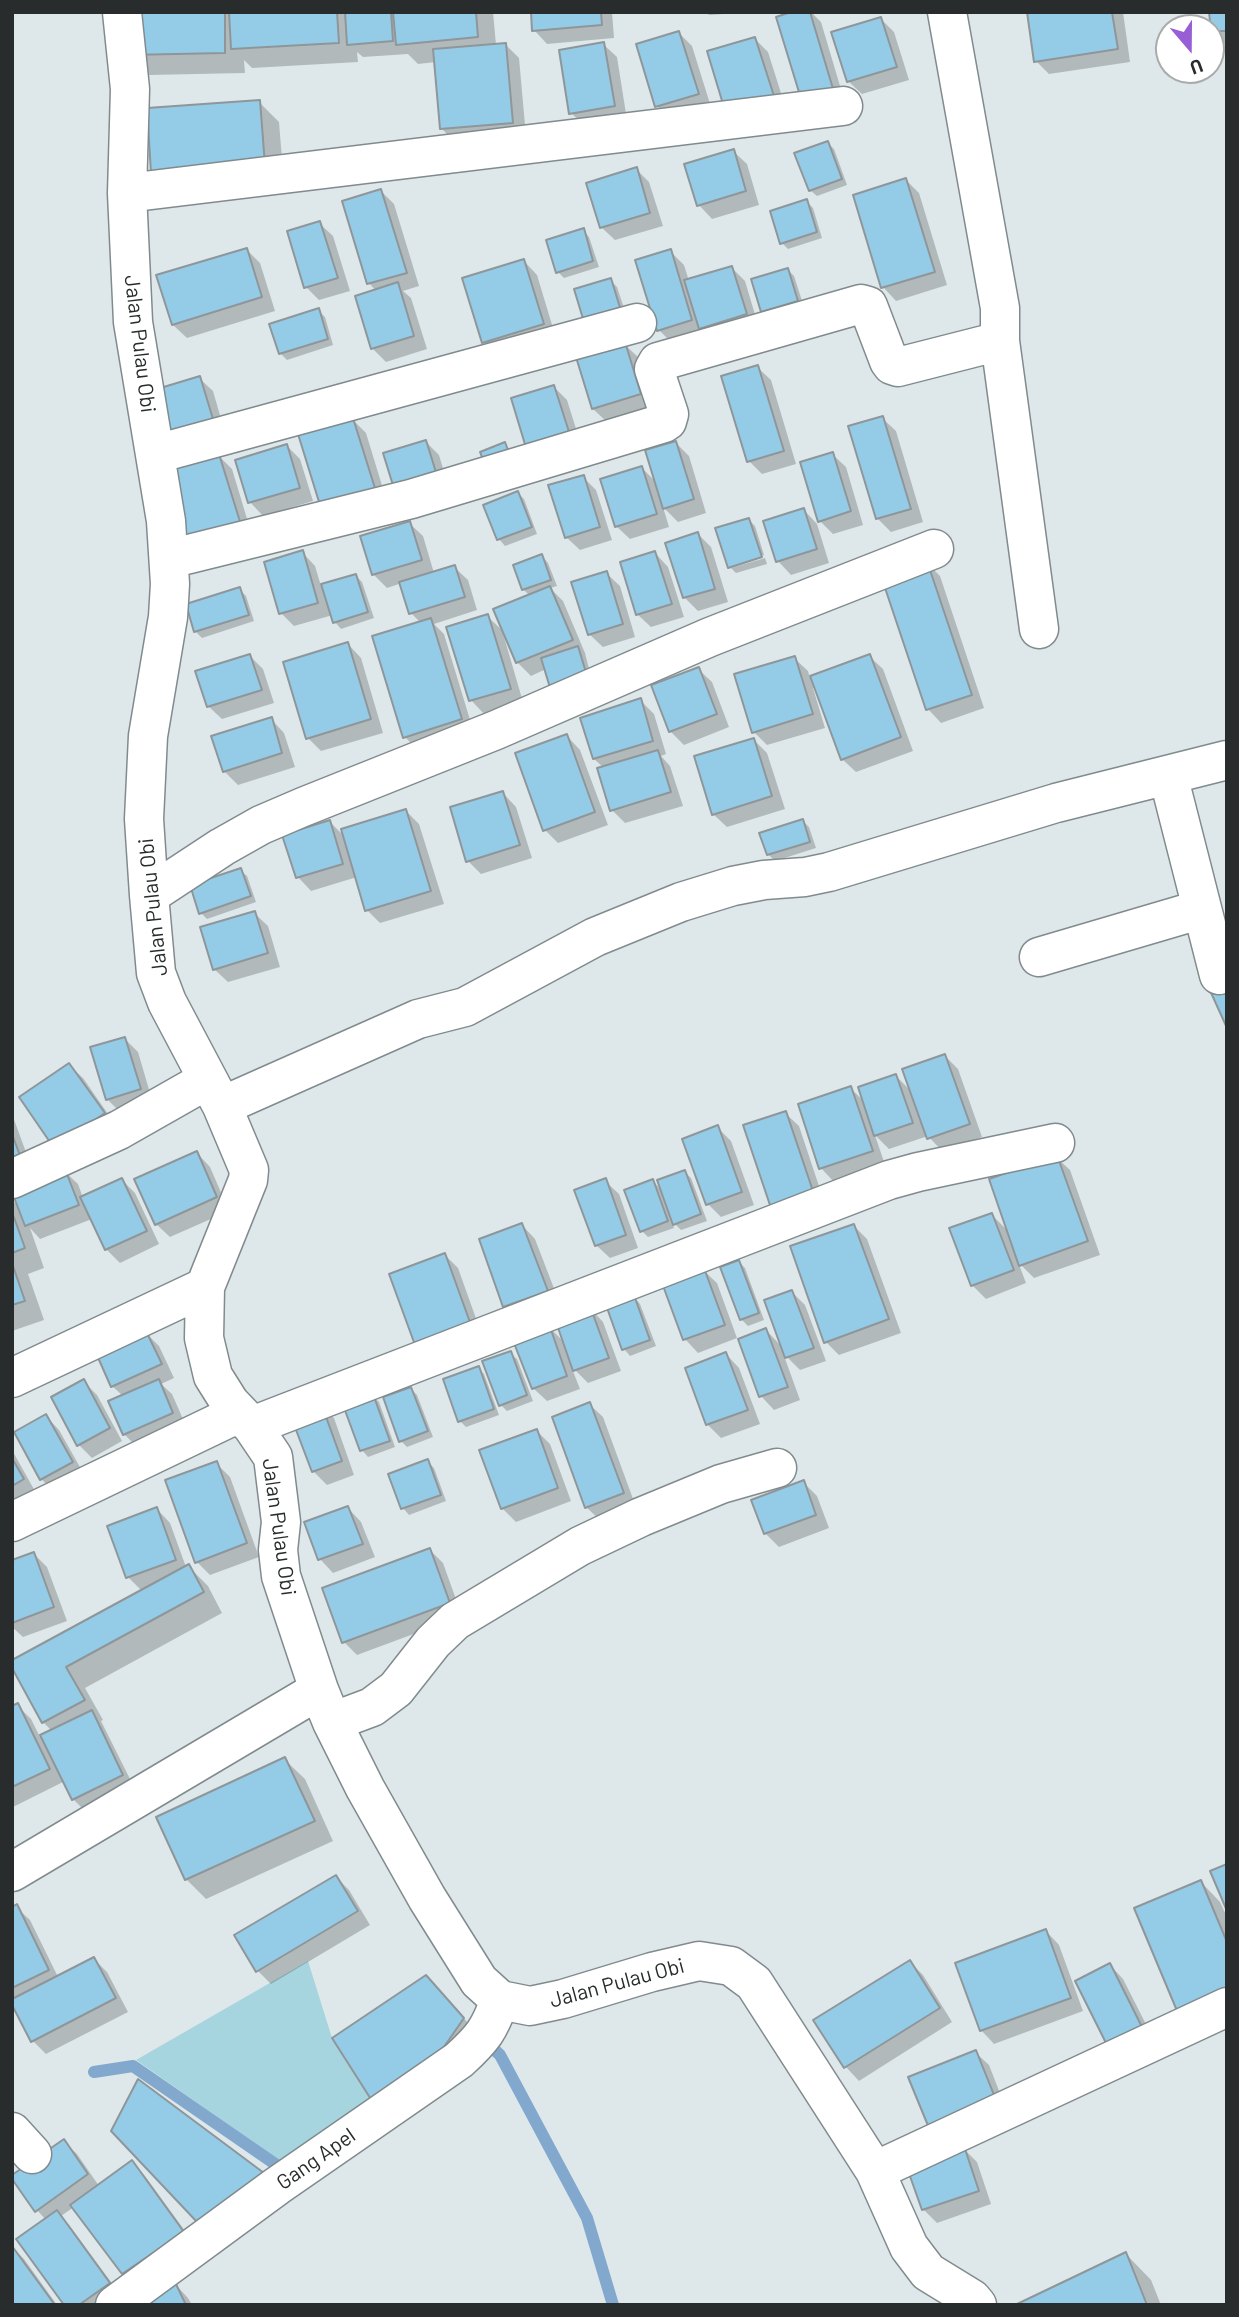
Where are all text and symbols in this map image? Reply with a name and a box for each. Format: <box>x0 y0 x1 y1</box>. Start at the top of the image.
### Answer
north arrow <box>1155 14 1225 84</box>
text: U <box>1187 54 1206 80</box>
street label: Jalan Pulau Obi <box>119 274 161 414</box>
street label: Jalan Pulau Obi <box>133 837 173 977</box>
street label: Jalan Pulau Obi <box>257 1457 301 1597</box>
street label: Jalan Pulau Obi <box>547 1953 687 2013</box>
street label: Gang Apel <box>272 2123 360 2195</box>

